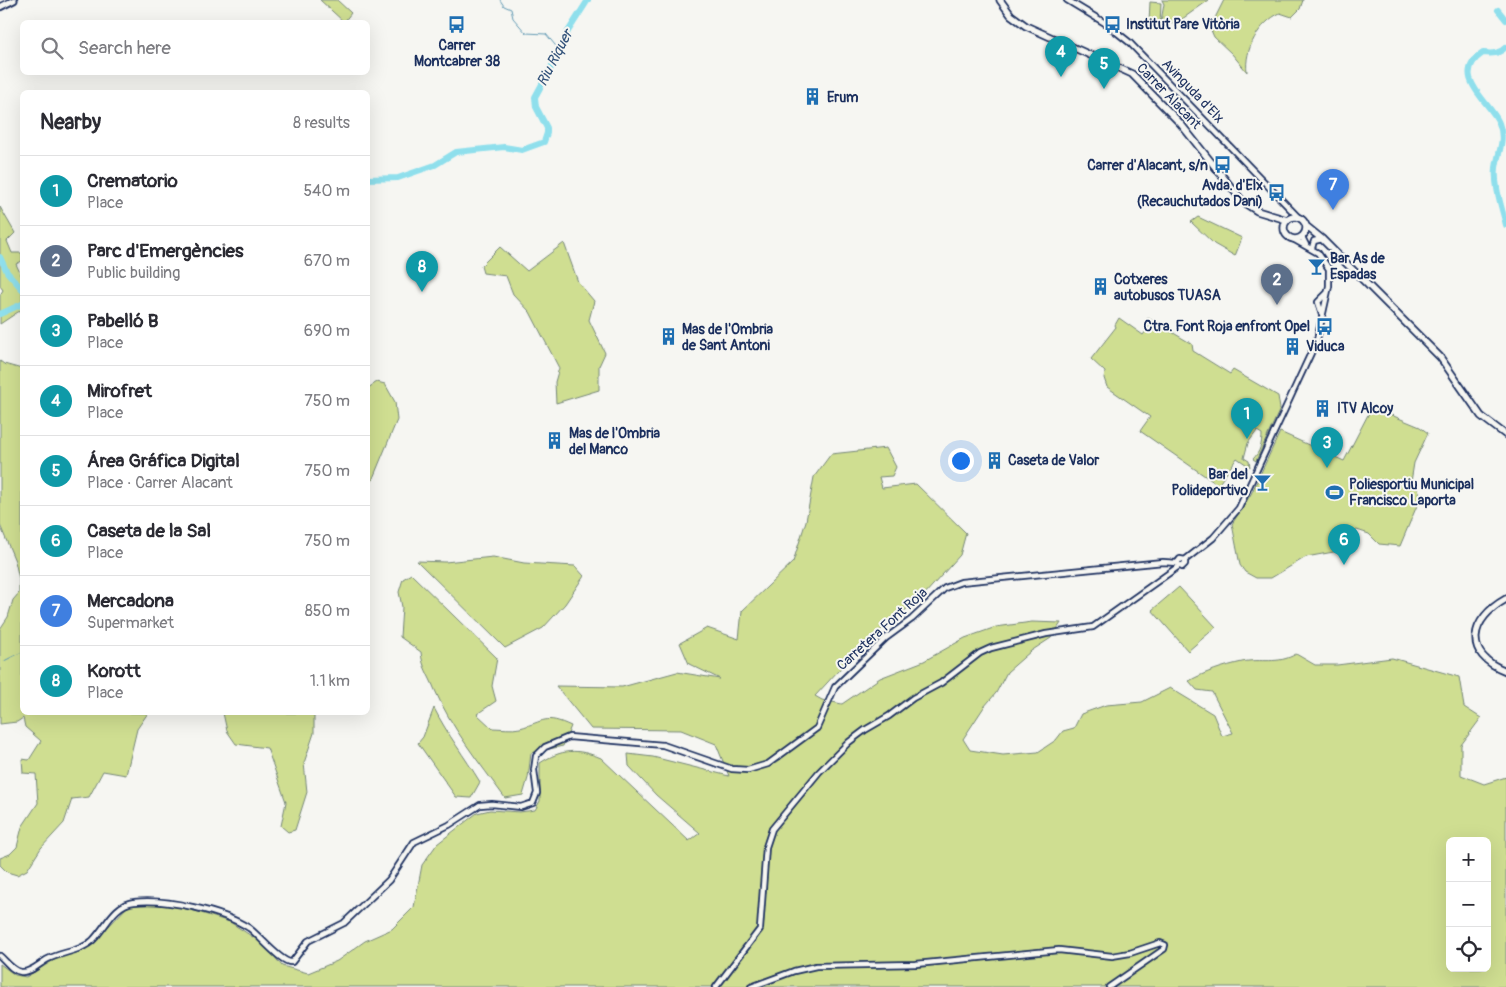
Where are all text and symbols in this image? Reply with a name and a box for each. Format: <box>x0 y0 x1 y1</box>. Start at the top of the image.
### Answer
bus stop icon: Institut Pare Vitòria <box>1102 14 1122 34</box>
bus stop icon: Carrer Montcabrer 38 <box>447 15 467 35</box>
place label: Institut Pare Vitòria <box>1126 16 1240 33</box>
search box <box>20 20 370 75</box>
water label: Riu Riquer <box>533 25 578 89</box>
icon: search <box>38 34 66 62</box>
text: Search here <box>78 36 171 60</box>
pin: 4 <box>1045 36 1077 77</box>
place label: Carrer Montcabrer 38 <box>414 37 500 70</box>
pin: 5 <box>1088 48 1120 89</box>
street label: Avinguda d'Elx <box>1158 55 1228 127</box>
street label: Carrer Alacant <box>1133 59 1205 133</box>
building icon: Erum <box>803 87 823 107</box>
place label: Erum <box>827 89 859 106</box>
text: Nearby <box>40 109 101 136</box>
text: 8 results <box>293 113 350 133</box>
bus stop icon: Carrer d'Alacant, s/n <box>1212 155 1232 175</box>
place label: Carrer d'Alacant, s/n <box>1087 157 1208 174</box>
text: Crematorio <box>87 169 178 193</box>
pin: 7 <box>1317 169 1349 210</box>
place label: Avda. d'Elx (Recauchutados Dani) <box>1137 177 1263 210</box>
text: 1 <box>53 181 59 201</box>
text: 540 m <box>303 181 350 201</box>
bus stop icon: Avda. d'Elx (Recauchutados Dani) <box>1267 183 1287 203</box>
text: Place <box>87 193 123 213</box>
text: Parc d'Emergències <box>87 239 243 263</box>
place label: Bar As de Espadas <box>1330 250 1386 283</box>
text: 2 <box>52 251 60 271</box>
text: 670 m <box>304 251 350 271</box>
pin: 8 <box>406 251 438 292</box>
bar icon: Bar As de Espadas <box>1306 256 1326 276</box>
text: Public building <box>87 263 180 283</box>
pin: 2 <box>1261 264 1293 305</box>
place label: Cotxeres autobusos TUASA <box>1114 271 1221 304</box>
building icon: Cotxeres autobusos TUASA <box>1090 277 1110 297</box>
text: Pabelló B <box>87 309 159 333</box>
bus stop icon: Ctra. Font Roja enfront Opel <box>1314 316 1334 336</box>
place label: Ctra. Font Roja enfront Opel <box>1144 318 1310 335</box>
text: 3 <box>52 321 60 341</box>
text: 690 m <box>304 321 350 341</box>
place label: Mas de l'Ombria de Sant Antoni <box>682 321 774 354</box>
building icon: Mas de l'Ombria de Sant Antoni <box>658 327 678 347</box>
text: Place <box>87 333 123 353</box>
building icon: Viduca <box>1282 336 1302 356</box>
place label: Viduca <box>1306 338 1345 355</box>
text: Mirofret <box>87 379 152 403</box>
text: 4 <box>51 391 61 411</box>
text: 750 m <box>304 391 350 411</box>
pin: 1 <box>1231 398 1263 439</box>
building icon: ITV Alcoy <box>1313 398 1333 418</box>
place label: ITV Alcoy <box>1337 400 1393 417</box>
text: Place <box>87 403 123 423</box>
place label: Mas de l'Ombria del Manco <box>569 425 661 458</box>
pin: 3 <box>1311 427 1343 468</box>
building icon: Mas de l'Ombria del Manco <box>545 431 565 451</box>
your location <box>948 448 974 474</box>
text: Área Gráfica Digital <box>87 449 240 473</box>
building icon: Caseta de Valor <box>984 450 1004 470</box>
place label: Caseta de Valor <box>1008 452 1100 469</box>
text: 5 <box>52 461 60 481</box>
text: 750 m <box>304 461 350 481</box>
place label: Bar del Polideportivo <box>1172 466 1248 499</box>
bar icon: Bar del Polideportivo <box>1252 472 1272 492</box>
text: Place · Carrer Alacant <box>87 473 233 493</box>
place label: Poliesportiu Municipal Francisco Laporta <box>1349 476 1474 509</box>
sports icon: Poliesportiu Municipal Francisco Laporta <box>1325 482 1345 502</box>
text: Caseta de la Sal <box>87 519 211 543</box>
pin: 6 <box>1328 524 1360 565</box>
text: 6 <box>51 531 61 551</box>
text: 750 m <box>304 531 350 551</box>
text: Place <box>87 543 123 563</box>
street label: Carretera Font Roja <box>833 584 931 674</box>
text: Mercadona <box>87 589 174 613</box>
text: 7 <box>52 601 60 621</box>
text: 850 m <box>305 601 350 621</box>
text: Supermarket <box>87 613 174 633</box>
text: Korott <box>87 659 141 683</box>
text: 8 <box>52 671 60 691</box>
text: 1.1 km <box>310 671 350 691</box>
text: Place <box>87 683 123 703</box>
map controls <box>1446 837 1491 972</box>
button: + <box>1446 837 1491 882</box>
button: − <box>1446 882 1491 927</box>
button: locate <box>1446 927 1491 972</box>

